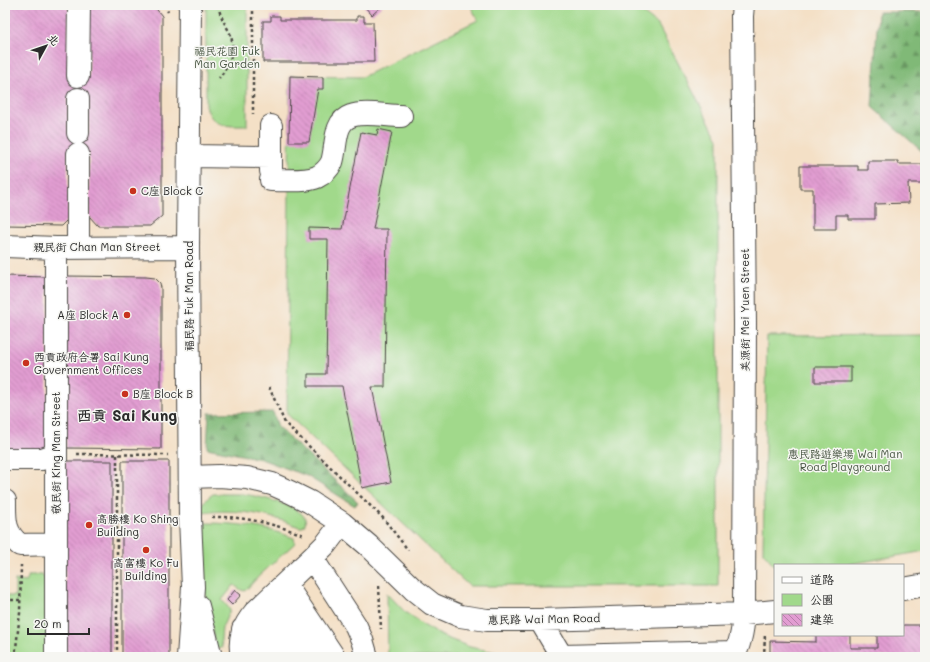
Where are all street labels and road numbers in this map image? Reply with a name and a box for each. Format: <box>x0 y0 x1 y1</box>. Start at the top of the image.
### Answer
street label: 親民街 Chan Man Street <box>33 239 161 254</box>
street label: 福民路 Fuk Man Road <box>181 241 196 351</box>
street label: 美源街 Mei Yuen Street <box>737 248 752 372</box>
street label: 敬民街 King Man Street <box>48 391 63 514</box>
street label: 惠民路 Wai Man Road <box>488 610 600 627</box>

